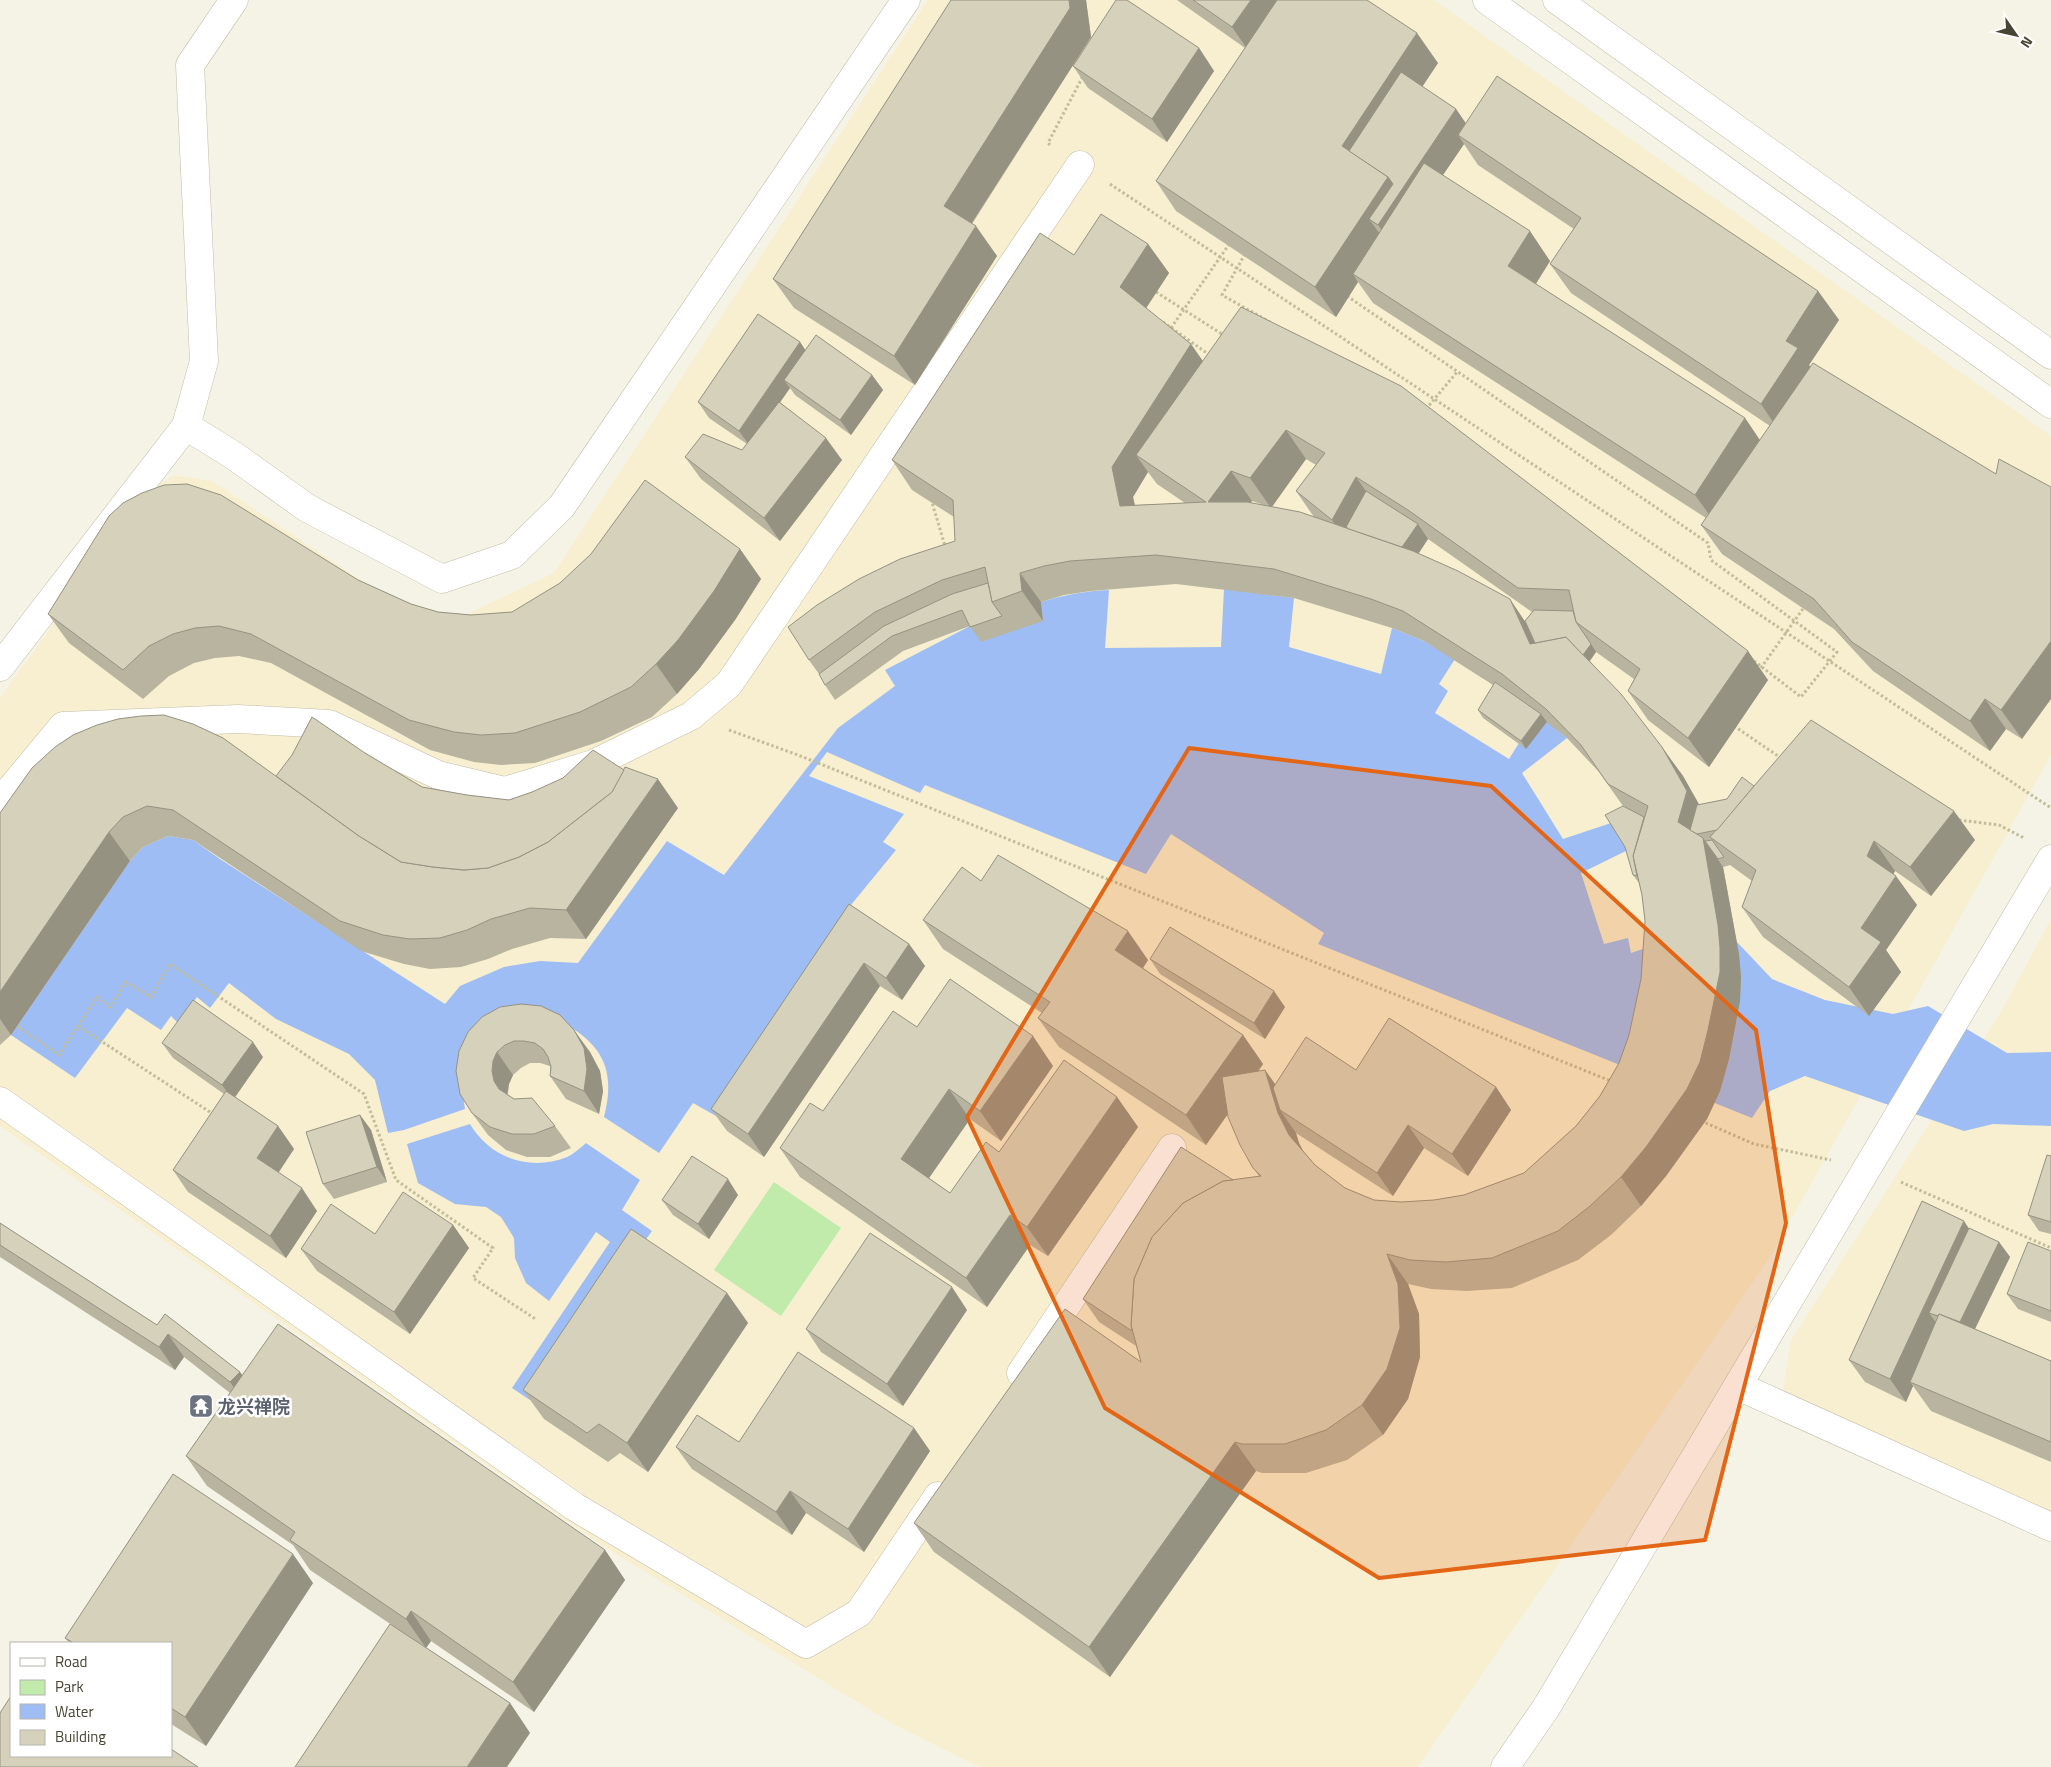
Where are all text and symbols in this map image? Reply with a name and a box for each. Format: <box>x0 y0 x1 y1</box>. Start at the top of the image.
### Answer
north arrow <box>1991 10 2041 60</box>
text: N <box>2016 33 2039 52</box>
temple icon: 龙兴禅院 <box>188 1393 214 1419</box>
place label: 龙兴禅院 <box>218 1393 290 1420</box>
legend <box>10 1642 172 1757</box>
text: Road <box>55 1650 87 1673</box>
text: Park <box>55 1675 84 1698</box>
text: Water <box>55 1700 94 1723</box>
text: Building <box>55 1725 106 1748</box>

